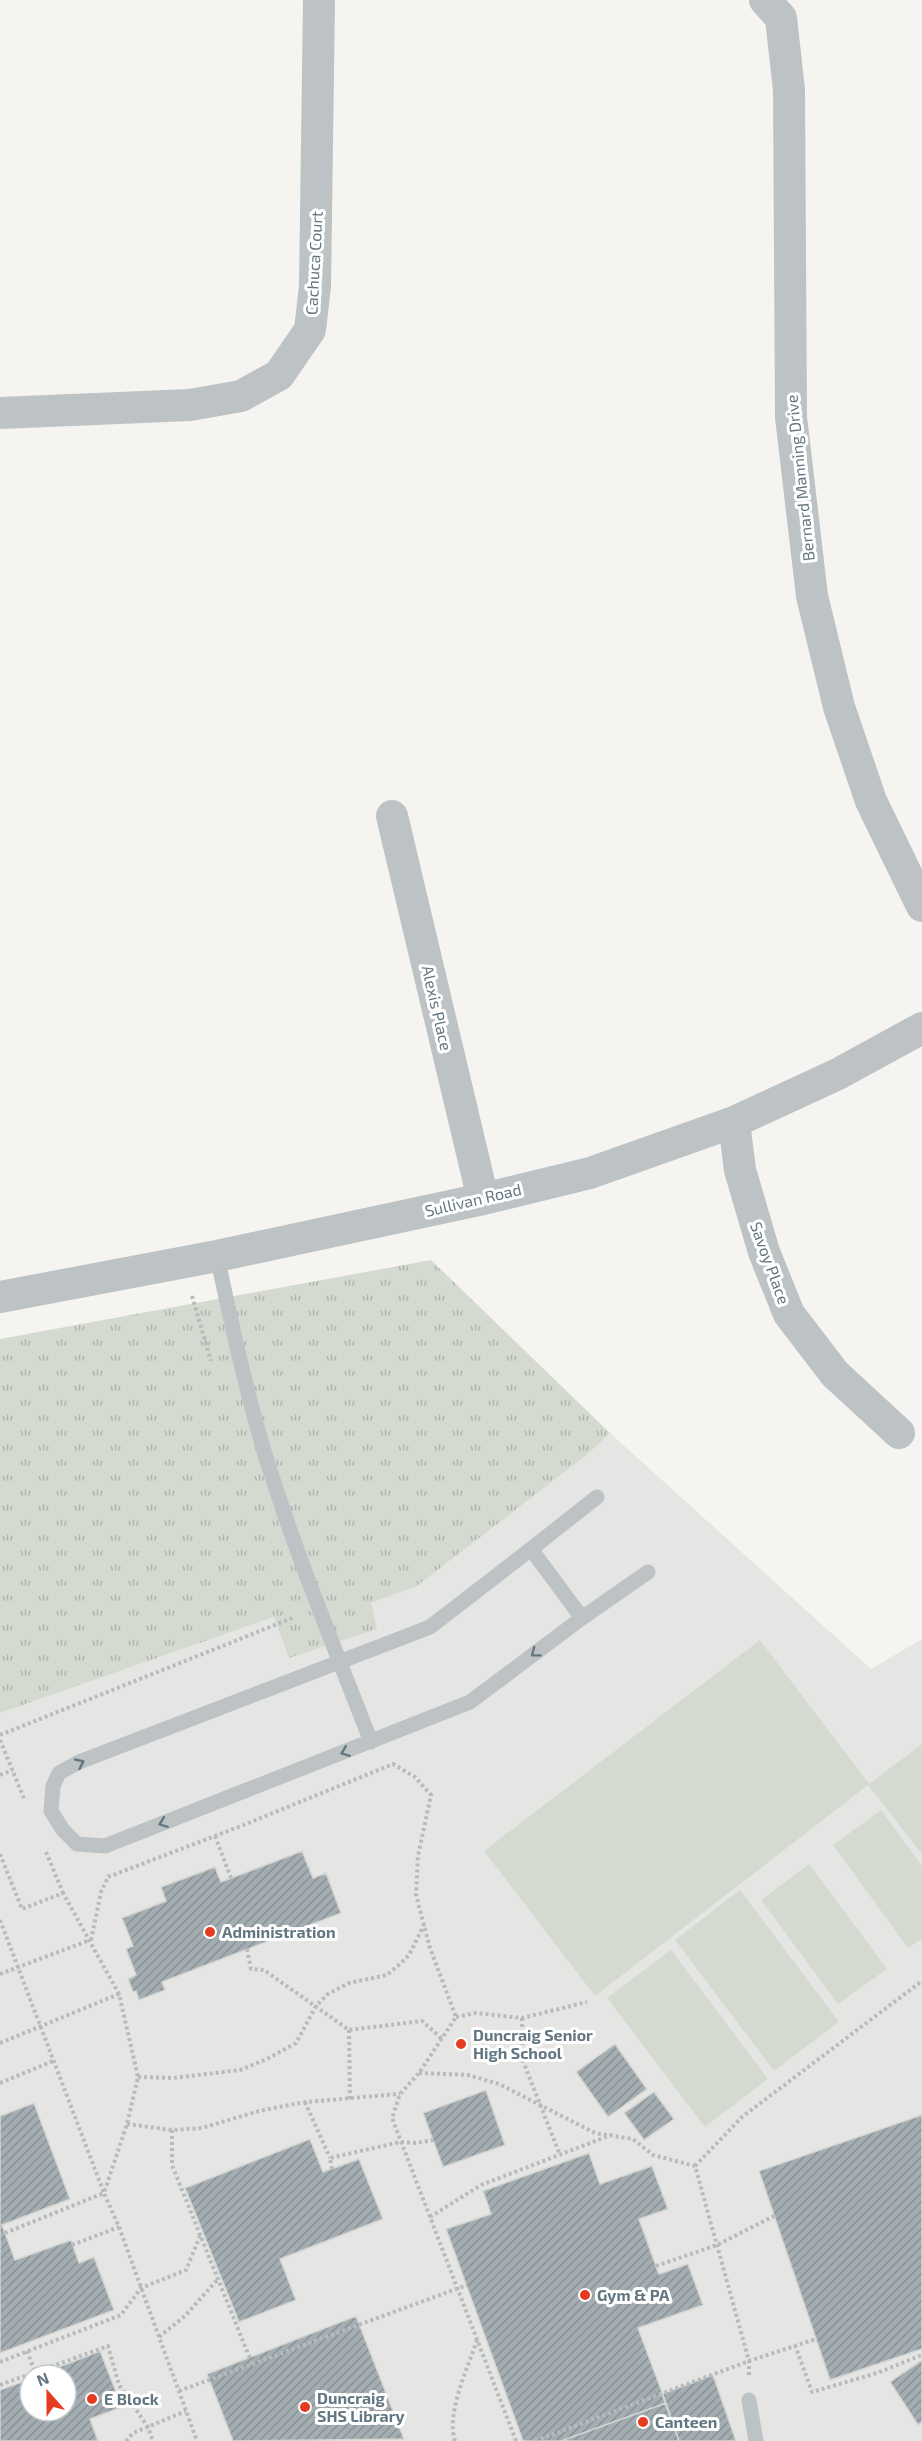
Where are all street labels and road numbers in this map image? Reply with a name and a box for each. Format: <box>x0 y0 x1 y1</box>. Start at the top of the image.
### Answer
street label: Cachuca Court <box>301 210 326 315</box>
street label: Bernard Manning Drive <box>781 394 818 562</box>
street label: Alexis Place <box>418 964 456 1052</box>
street label: Sullivan Road <box>423 1179 523 1220</box>
street label: Savoy Place <box>747 1219 794 1307</box>

